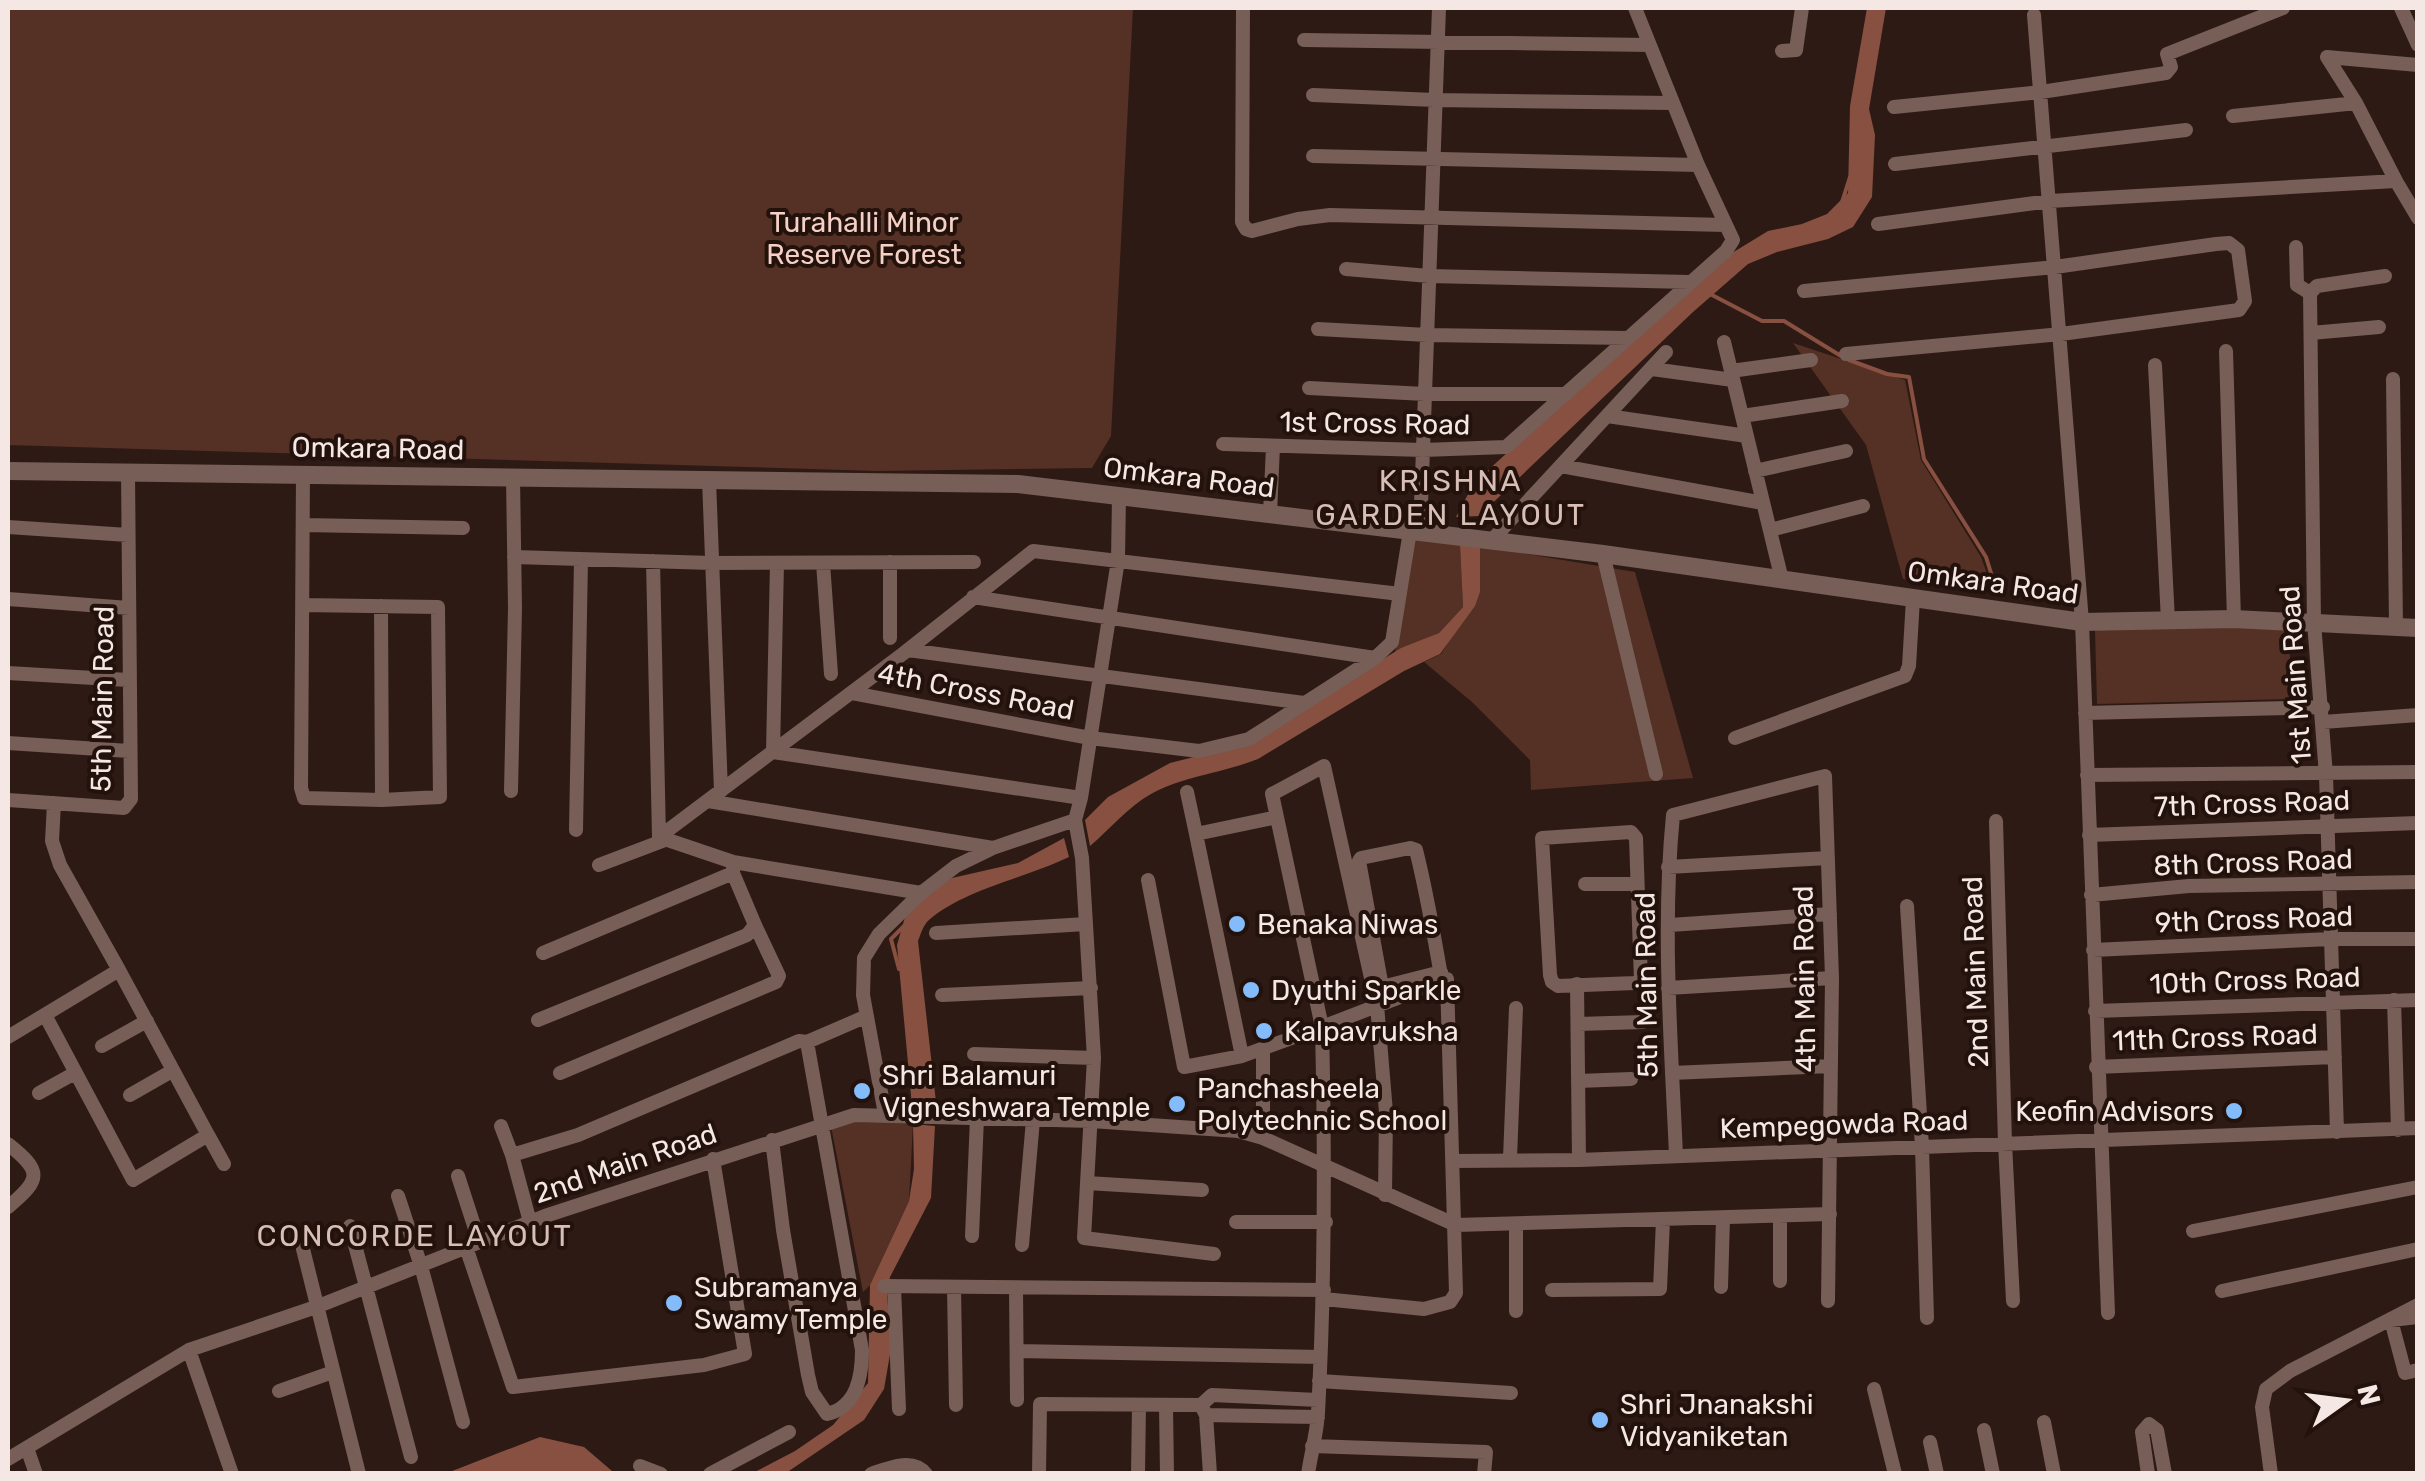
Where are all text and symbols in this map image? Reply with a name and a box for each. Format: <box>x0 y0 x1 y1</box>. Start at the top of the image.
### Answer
park label: Turahalli Minor Reserve Forest <box>766 206 962 271</box>
street label: 1st Cross Road <box>1279 405 1471 442</box>
street label: Omkara Road <box>291 430 465 467</box>
street label: Omkara Road <box>1101 451 1277 504</box>
district label: KRISHNA GARDEN LAYOUT <box>1315 463 1587 533</box>
street label: Omkara Road <box>1905 554 2081 611</box>
street label: 1st Main Road <box>2273 585 2318 765</box>
street label: 5th Main Road <box>84 606 121 792</box>
street label: 4th Cross Road <box>875 656 1077 727</box>
street label: 7th Cross Road <box>2153 784 2351 823</box>
street label: 8th Cross Road <box>2153 843 2353 882</box>
street label: 2nd Main Road <box>1956 876 1995 1068</box>
street label: 4th Main Road <box>1786 885 1823 1073</box>
street label: 5th Main Road <box>1628 892 1665 1078</box>
street label: 9th Cross Road <box>2154 900 2354 939</box>
place label: Benaka Niwas <box>1257 908 1438 941</box>
marker: Benaka Niwas <box>1226 913 1248 935</box>
street label: 10th Cross Road <box>2149 960 2361 1001</box>
place label: Dyuthi Sparkle <box>1271 974 1461 1007</box>
marker: Dyuthi Sparkle <box>1240 979 1262 1001</box>
place label: Kalpavruksha <box>1284 1015 1459 1048</box>
street label: 11th Cross Road <box>2112 1017 2318 1058</box>
marker: Kalpavruksha <box>1253 1020 1275 1042</box>
place label: Shri Balamuri Vigneshwara Temple <box>882 1059 1150 1124</box>
place label: Panchasheela Polytechnic School <box>1197 1072 1447 1137</box>
marker: Shri Balamuri Vigneshwara Temple <box>851 1080 873 1102</box>
marker: Panchasheela Polytechnic School <box>1166 1093 1188 1115</box>
place label: Keofin Advisors <box>2015 1095 2214 1128</box>
marker: Keofin Advisors <box>2223 1100 2245 1122</box>
street label: Kempegowda Road <box>1719 1104 1969 1145</box>
street label: 2nd Main Road <box>529 1117 721 1210</box>
district label: CONCORDE LAYOUT <box>257 1218 573 1254</box>
place label: Subramanya Swamy Temple <box>694 1271 888 1336</box>
marker: Subramanya Swamy Temple <box>663 1292 685 1314</box>
north arrow <box>2295 1351 2395 1451</box>
text: N <box>2350 1381 2387 1409</box>
place label: Shri Jnanakshi Vidyaniketan <box>1620 1388 1814 1453</box>
marker: Shri Jnanakshi Vidyaniketan <box>1589 1409 1611 1431</box>

